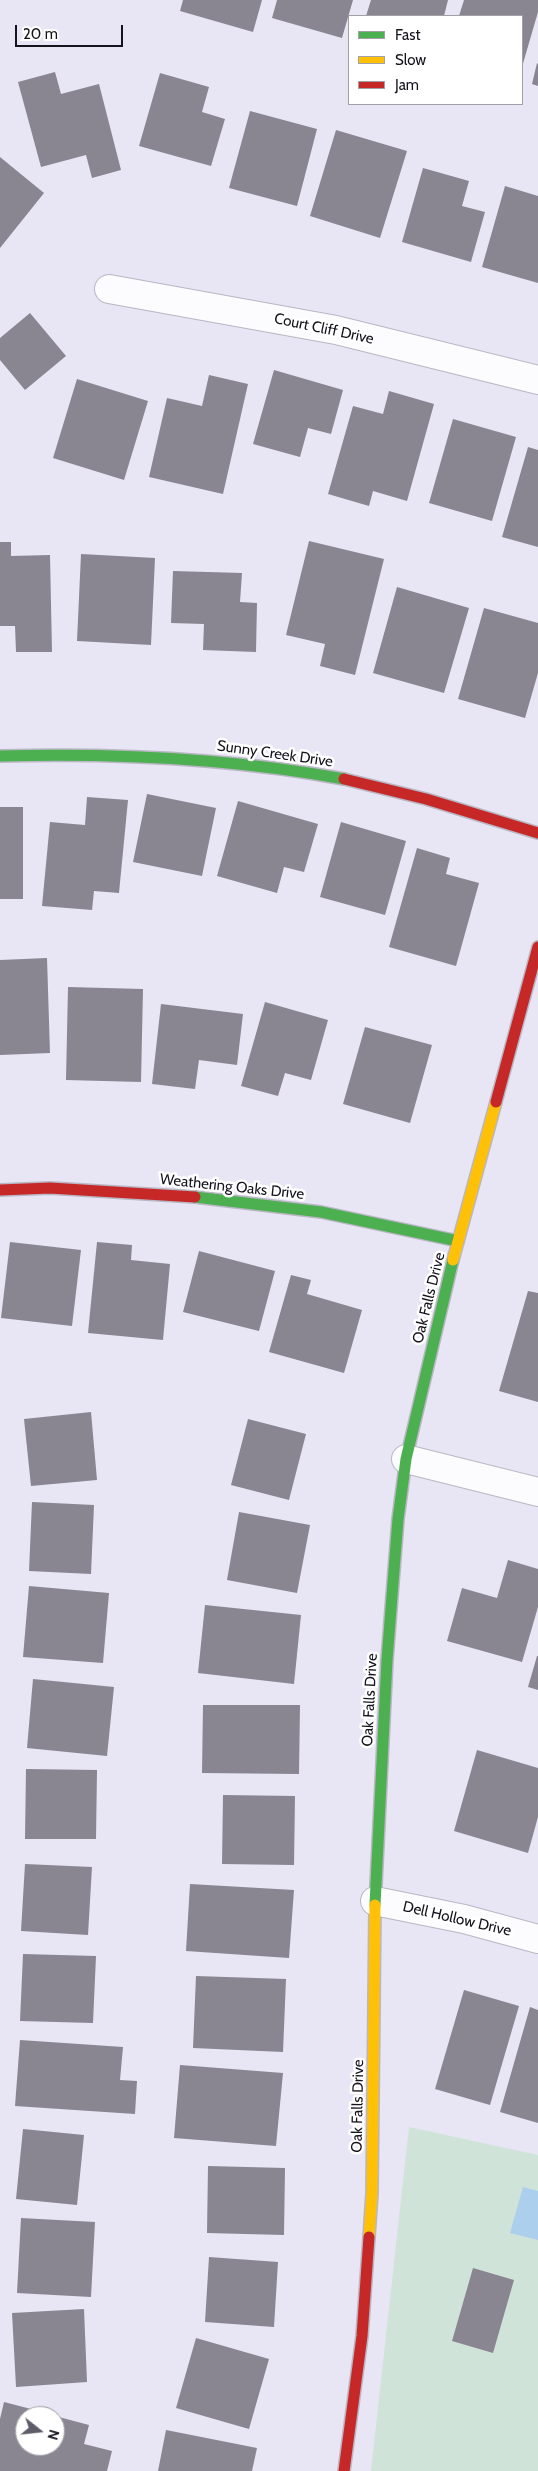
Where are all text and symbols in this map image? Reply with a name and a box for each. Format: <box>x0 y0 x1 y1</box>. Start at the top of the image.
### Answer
scale bar <box>18 15 125 47</box>
legend <box>348 15 523 105</box>
text: 20 m <box>23 25 58 43</box>
text: Fast <box>395 26 420 44</box>
text: Slow <box>395 51 426 69</box>
text: Jam <box>395 76 419 94</box>
street label: Court Cliff Drive <box>273 310 375 348</box>
street label: Sunny Creek Drive <box>216 737 334 771</box>
street label: Weathering Oaks Drive <box>159 1170 305 1204</box>
street label: Oak Falls Drive <box>409 1251 449 1345</box>
street label: Oak Falls Drive <box>359 1653 381 1747</box>
street label: Dell Hollow Drive <box>401 1898 513 1940</box>
street label: Oak Falls Drive <box>348 2059 368 2153</box>
north arrow <box>15 2406 65 2456</box>
text: N <box>43 2428 63 2442</box>

